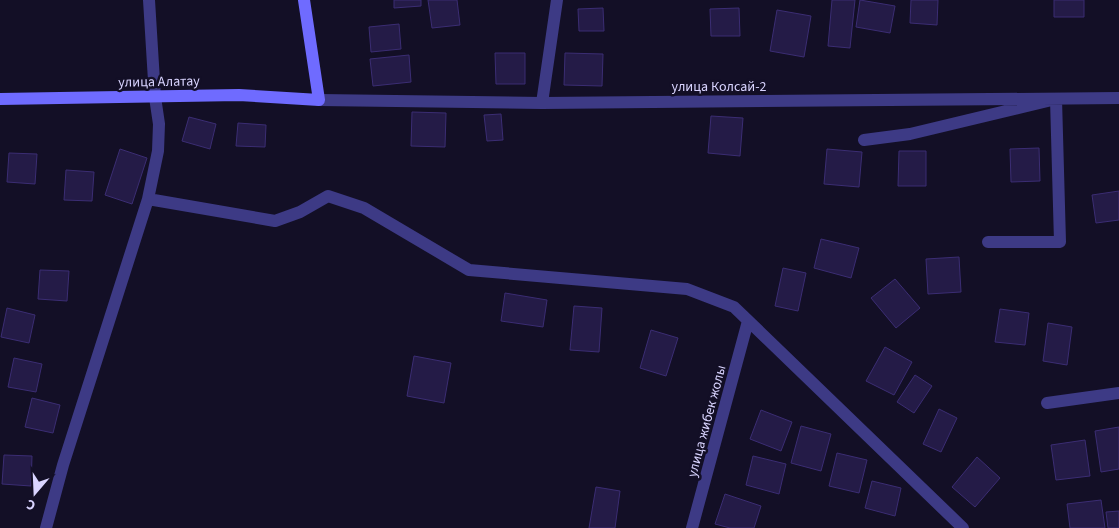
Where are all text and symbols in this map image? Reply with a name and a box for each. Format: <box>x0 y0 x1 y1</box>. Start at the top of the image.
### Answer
street label: улица Алатау <box>118 71 200 93</box>
street label: улица Колсай-2 <box>671 77 767 97</box>
street label: улица жибек жолы <box>682 363 732 479</box>
north arrow <box>10 468 60 518</box>
text: С <box>24 494 38 515</box>

